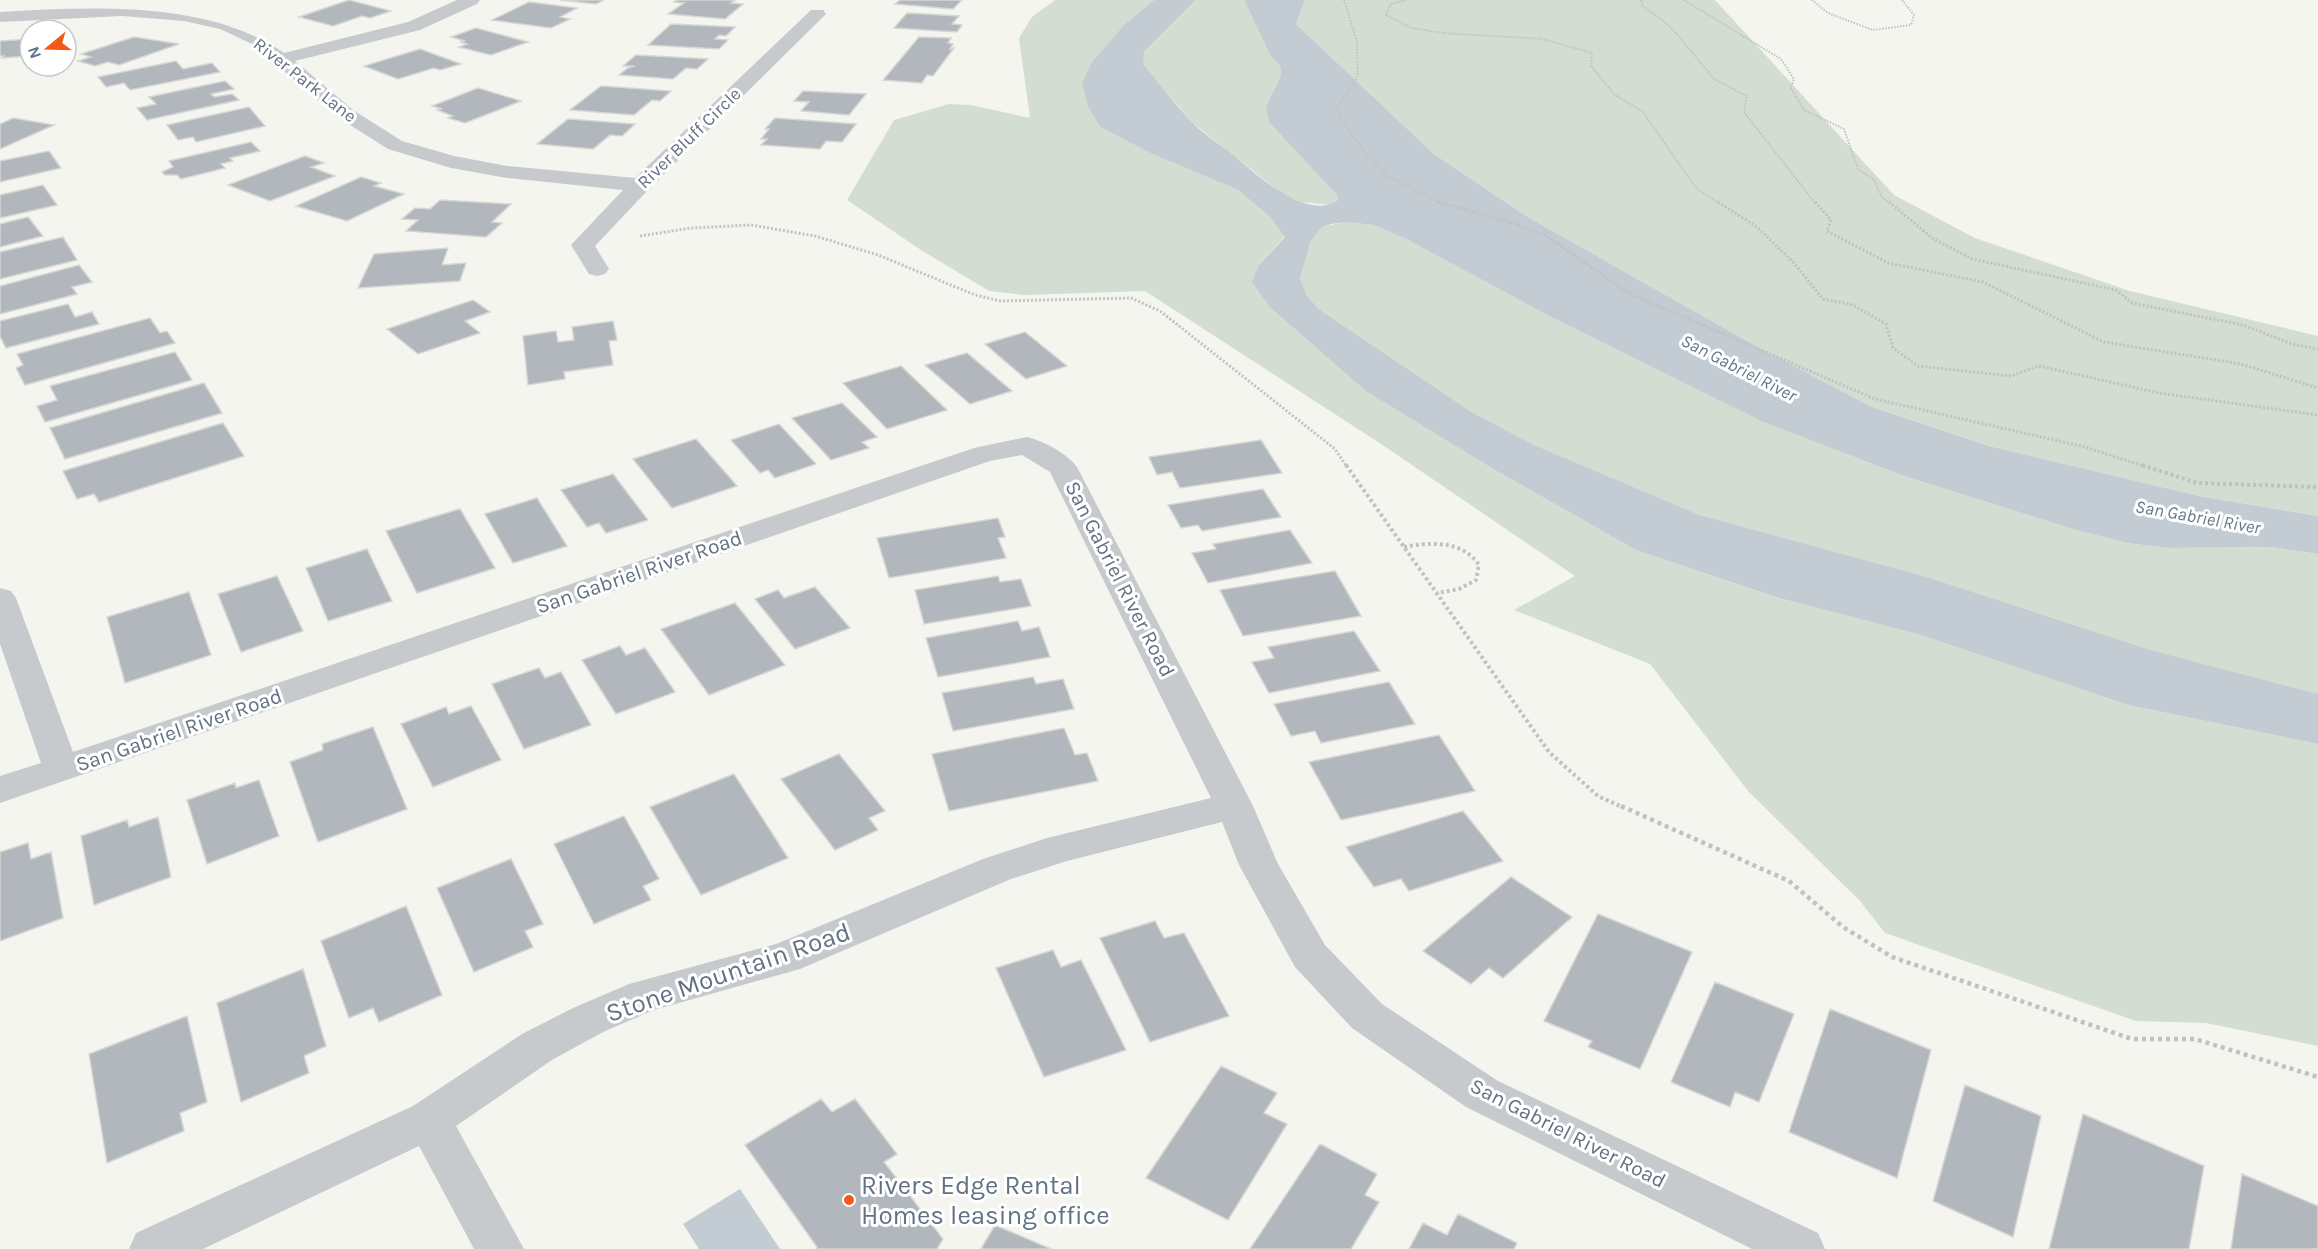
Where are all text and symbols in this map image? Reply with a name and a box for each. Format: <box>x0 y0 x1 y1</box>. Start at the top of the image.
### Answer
north arrow <box>18 18 78 78</box>
street label: River Park Lane <box>249 33 361 127</box>
text: N <box>23 44 45 61</box>
street label: River Bluff Circle <box>633 83 745 193</box>
water label: San Gabriel River <box>1678 329 1801 407</box>
street label: San Gabriel River Road <box>1060 477 1180 681</box>
water label: San Gabriel River <box>2134 495 2263 539</box>
street label: San Gabriel River Road <box>533 525 745 619</box>
street label: San Gabriel River Road <box>73 683 285 777</box>
street label: Stone Mountain Road <box>602 916 854 1029</box>
street label: San Gabriel River Road <box>1466 1073 1670 1193</box>
place label: Rivers Edge Rental Homes leasing office <box>861 1170 1110 1231</box>
marker: Rivers Edge Rental Homes leasing office <box>842 1193 856 1207</box>

